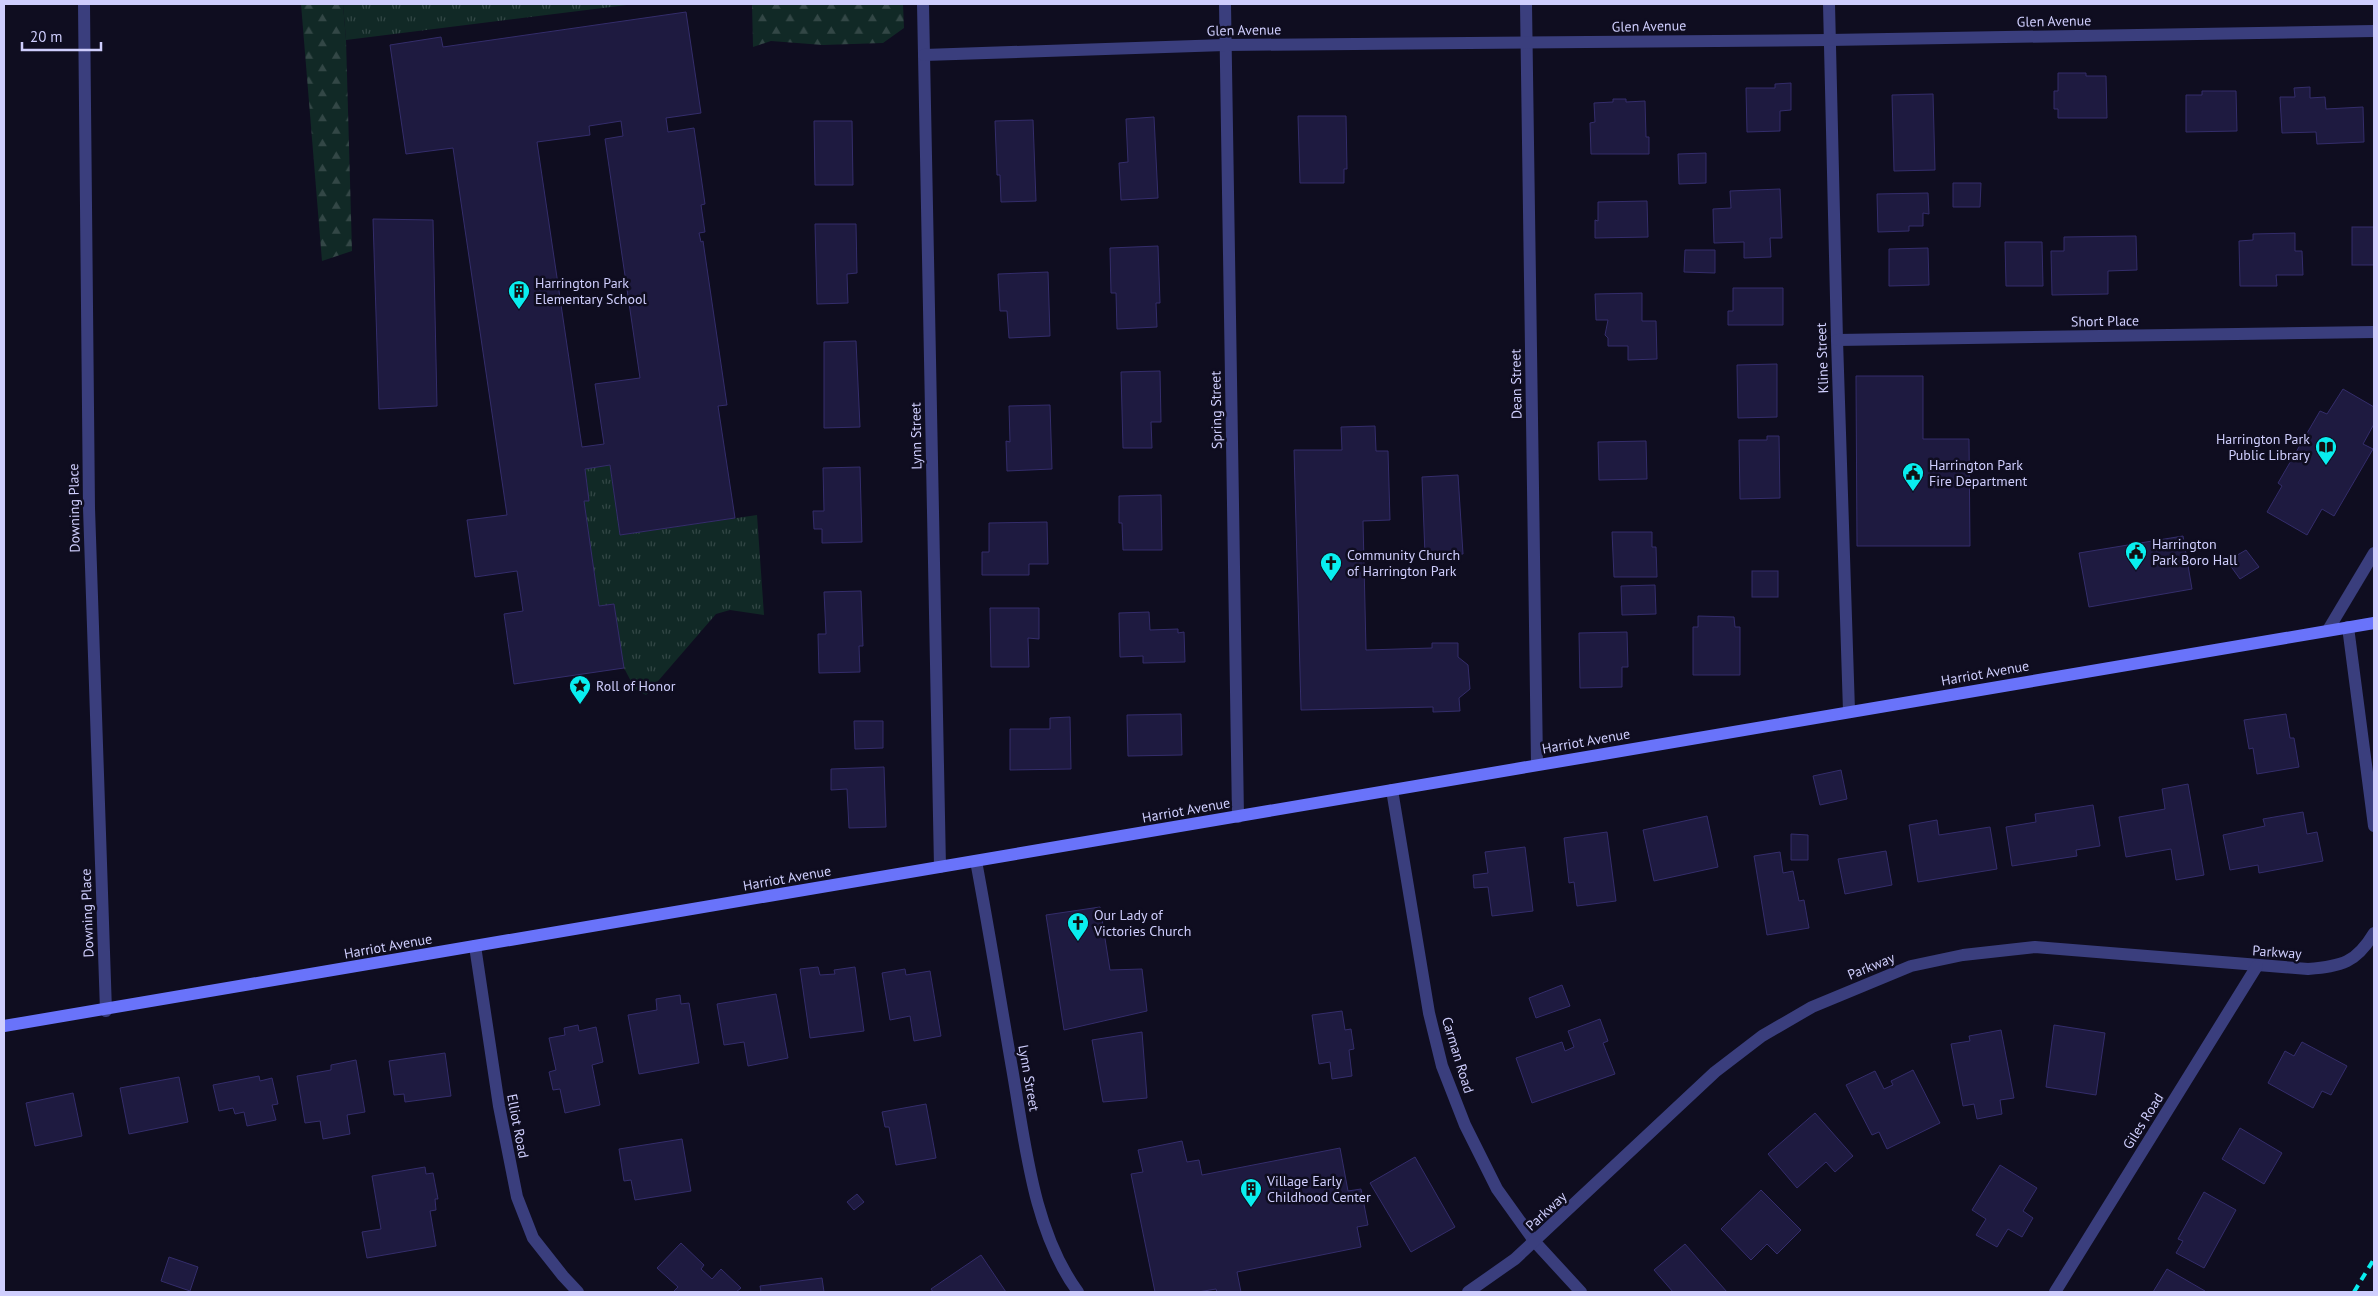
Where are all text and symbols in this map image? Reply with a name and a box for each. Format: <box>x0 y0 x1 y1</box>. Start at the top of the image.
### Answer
street label: Glen Avenue <box>2017 11 2091 31</box>
street label: Glen Avenue <box>1612 16 1686 36</box>
scale bar <box>22 20 101 52</box>
street label: Glen Avenue <box>1207 20 1281 40</box>
text: 20 m <box>30 27 63 46</box>
place label: Harrington Park Elementary School <box>535 274 647 308</box>
building icon: Harrington Park Elementary School <box>507 279 531 310</box>
street label: Short Place <box>2071 311 2139 331</box>
street label: Kline Street <box>1812 322 1832 394</box>
street label: Dean Street <box>1506 348 1526 419</box>
street label: Spring Street <box>1206 371 1226 449</box>
street label: Lynn Street <box>906 402 926 470</box>
place label: Harrington Park Public Library <box>2216 430 2310 464</box>
library icon: Harrington Park Public Library <box>2314 435 2338 466</box>
place label: Harrington Park Fire Department <box>1929 456 2027 490</box>
public building icon: Harrington Park Fire Department <box>1901 461 1925 492</box>
street label: Downing Place <box>64 463 84 553</box>
place label: Harrington Park Boro Hall <box>2152 535 2237 569</box>
public building icon: Harrington Park Boro Hall <box>2124 540 2148 571</box>
place label: Community Church of Harrington Park <box>1347 546 1460 580</box>
church icon: Community Church of Harrington Park <box>1319 551 1343 582</box>
street label: Harriot Avenue <box>1940 656 2030 690</box>
place icon: Roll of Honor <box>568 674 592 705</box>
place label: Roll of Honor <box>596 677 676 695</box>
street label: Harriot Avenue <box>1541 724 1631 758</box>
street label: Harriot Avenue <box>1141 793 1231 827</box>
street label: Harriot Avenue <box>742 861 832 895</box>
street label: Downing Place <box>76 868 98 958</box>
place label: Our Lady of Victories Church <box>1093 906 1191 940</box>
church icon: Our Lady of Victories Church <box>1066 911 1090 942</box>
street label: Harriot Avenue <box>343 929 433 963</box>
street label: Parkway <box>2252 941 2303 963</box>
street label: Parkway <box>1845 948 1898 984</box>
street label: Carman Road <box>1438 1015 1478 1095</box>
street label: Lynn Street <box>1014 1043 1044 1113</box>
street label: Giles Road <box>2119 1090 2167 1152</box>
street label: Elliot Road <box>503 1092 533 1160</box>
place label: Village Early Childhood Center <box>1266 1172 1371 1206</box>
building icon: Village Early Childhood Center <box>1239 1177 1263 1208</box>
street label: Parkway <box>1522 1187 1571 1234</box>

